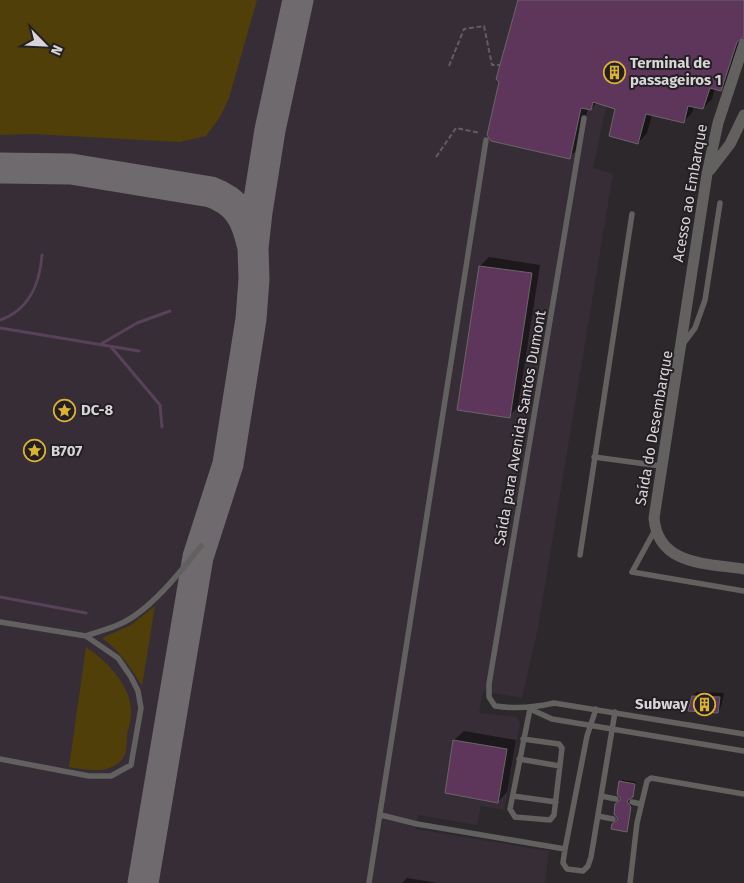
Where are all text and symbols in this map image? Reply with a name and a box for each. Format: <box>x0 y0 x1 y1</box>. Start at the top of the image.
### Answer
north arrow <box>20 20 70 70</box>
text: N <box>47 42 66 58</box>
place label: Terminal de passageiros 1 <box>630 54 722 89</box>
building icon: Terminal de passageiros 1 <box>602 60 626 84</box>
street label: Acesso ao Embarque <box>669 123 711 263</box>
street label: Saída para Avenida Santos Dumont <box>490 308 550 547</box>
street label: Saída do Desembarque <box>631 349 677 507</box>
place icon: DC-8 <box>53 398 77 422</box>
place label: DC-8 <box>81 401 114 419</box>
place icon: B707 <box>23 439 47 463</box>
place label: B707 <box>51 442 82 460</box>
building icon: Subway <box>692 692 716 716</box>
place label: Subway <box>635 695 688 713</box>

